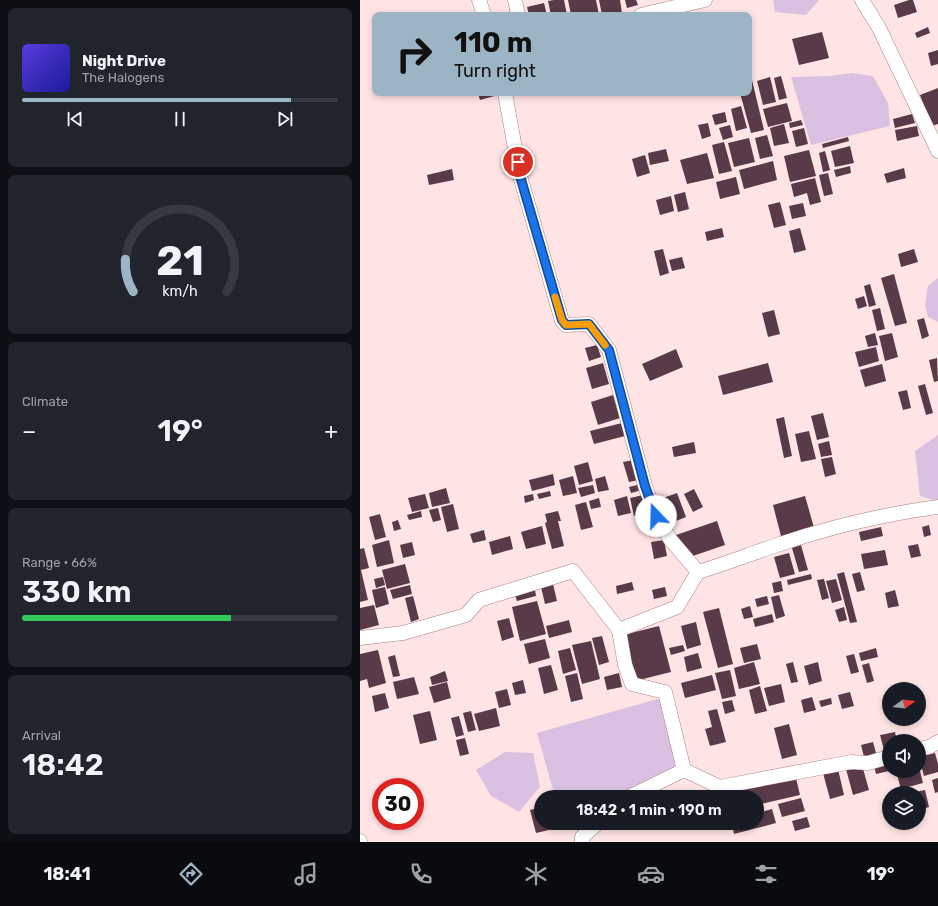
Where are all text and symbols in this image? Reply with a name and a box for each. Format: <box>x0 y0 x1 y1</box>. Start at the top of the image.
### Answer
text: 110 m <box>454 26 532 59</box>
icon: right <box>388 28 440 80</box>
text: Night Drive <box>82 52 166 70</box>
text: Turn right <box>454 60 536 82</box>
text: The Halogens <box>82 70 164 85</box>
icon: previous <box>64 108 86 130</box>
icon: pause <box>169 108 191 130</box>
icon: next <box>274 108 296 130</box>
pin <box>501 145 535 179</box>
icon: arrive <box>507 151 529 173</box>
text: 21 <box>156 236 204 285</box>
text: km/h <box>162 283 198 300</box>
text: Climate <box>22 394 68 409</box>
text: 19° <box>158 413 203 449</box>
text: − <box>22 418 36 445</box>
text: + <box>324 418 338 445</box>
position arrow <box>635 495 677 537</box>
text: Range · 66% <box>22 555 97 570</box>
text: 330 km <box>22 574 132 610</box>
north arrow <box>882 682 926 726</box>
map controls <box>882 682 926 830</box>
text: Arrival <box>22 728 61 743</box>
button: sound <box>882 734 926 778</box>
text: 18:42 <box>22 747 104 783</box>
speed limit sign: 30 <box>372 778 424 830</box>
button: layers <box>882 786 926 830</box>
text: 18:42 · 1 min · 190 m <box>576 801 722 819</box>
icon: directions <box>177 860 205 888</box>
icon: music <box>292 860 320 888</box>
icon: phone <box>407 860 435 888</box>
icon: climate <box>522 860 550 888</box>
icon: car <box>637 860 665 888</box>
icon: filters <box>752 860 780 888</box>
text: 18:41 <box>43 863 91 885</box>
text: 19° <box>867 863 895 885</box>

